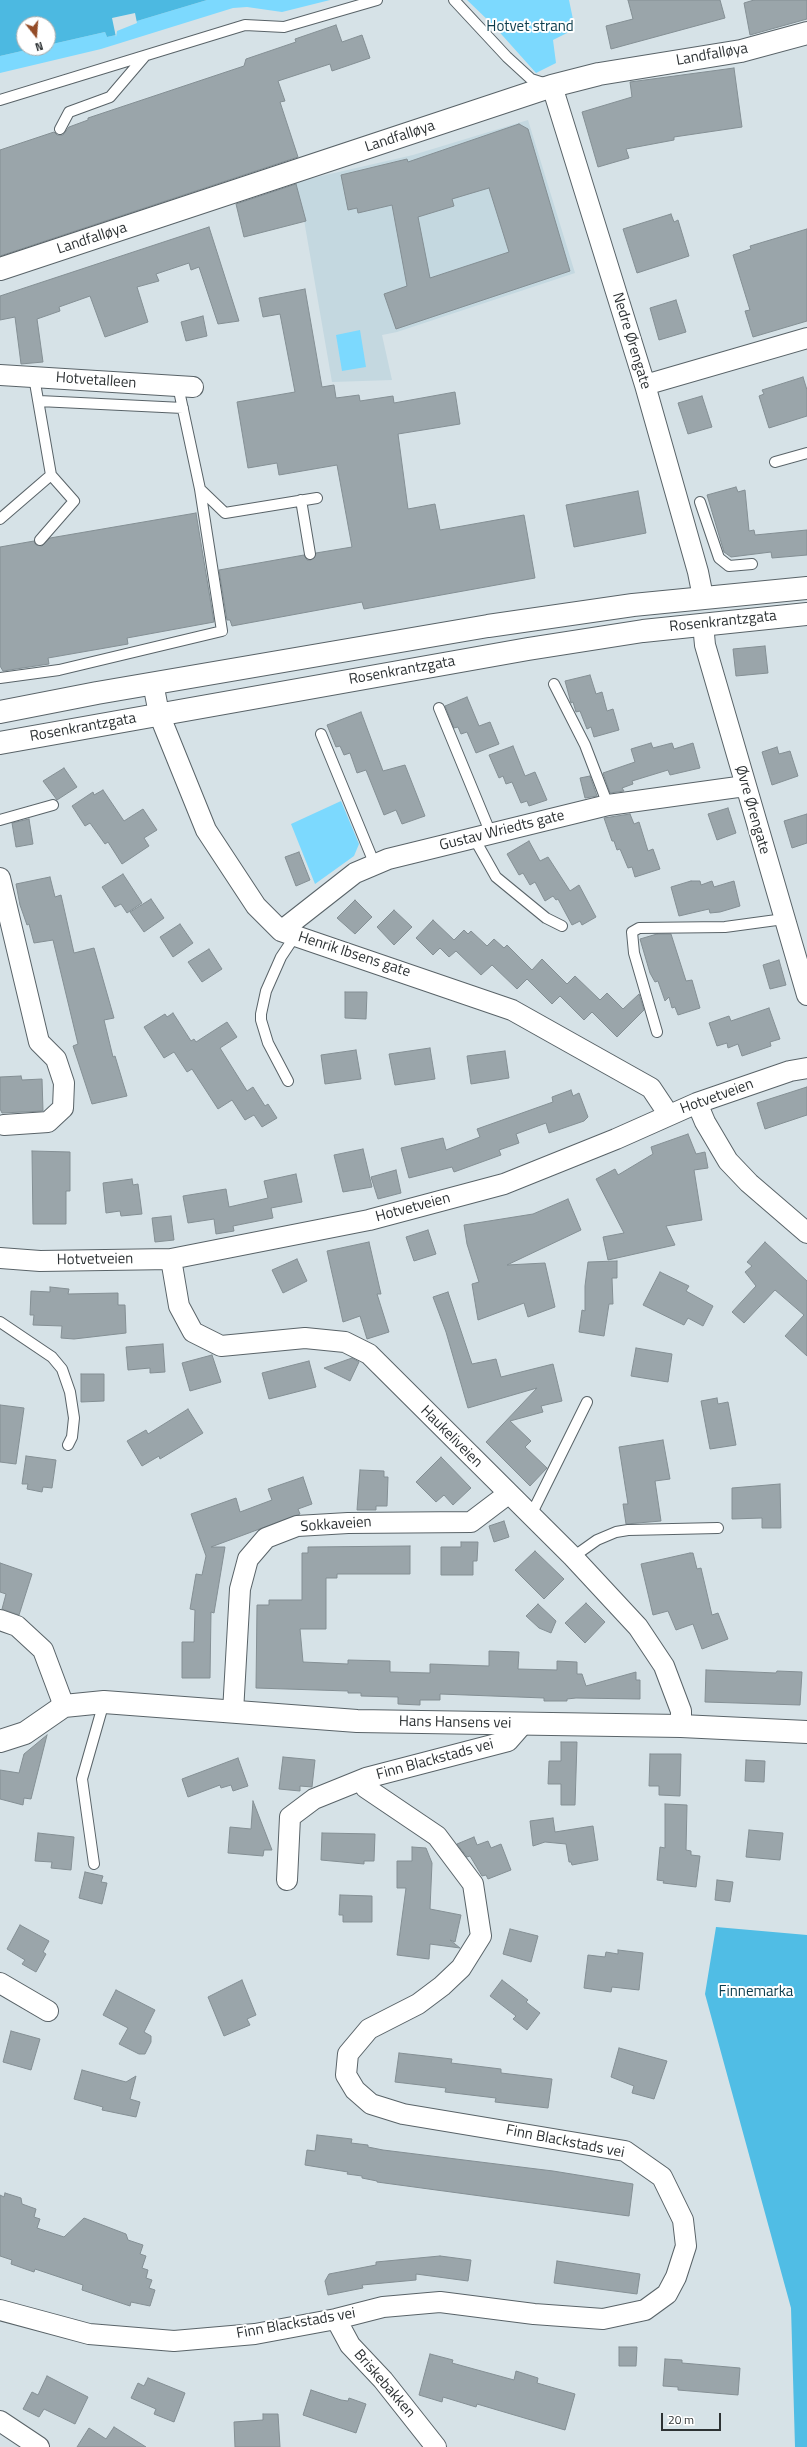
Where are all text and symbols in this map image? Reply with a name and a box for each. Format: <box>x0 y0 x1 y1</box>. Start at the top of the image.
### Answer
north arrow <box>16 16 56 56</box>
park label: Hotvet strand <box>486 18 574 36</box>
text: N <box>33 38 45 55</box>
street label: Landfalløya <box>675 40 749 70</box>
street label: Landfalløya <box>363 117 437 157</box>
street label: Landfalløya <box>55 219 129 259</box>
street label: Nedre Ørengate <box>608 290 654 392</box>
street label: Hotvetalleen <box>55 369 137 393</box>
street label: Rosenkrantzgata <box>669 607 777 637</box>
street label: Rosenkrantzgata <box>347 653 457 689</box>
street label: Rosenkrantzgata <box>28 710 138 746</box>
street label: Øvre Ørengate <box>731 763 773 857</box>
street label: Gustav Wriedts gate <box>438 807 566 855</box>
street label: Henrik Ibsens gate <box>296 928 412 982</box>
street label: Hotvetveien <box>678 1075 756 1119</box>
street label: Hotvetveien <box>374 1189 452 1227</box>
street label: Hotvetveien <box>57 1250 133 1270</box>
street label: Haukeliveien <box>416 1402 486 1472</box>
street label: Sokkaveien <box>300 1514 372 1536</box>
street label: Hans Hansens vei <box>399 1713 511 1733</box>
street label: Finn Blackstads vei <box>375 1736 495 1784</box>
park label: Finnemarka <box>719 1983 793 2001</box>
street label: Finn Blackstads vei <box>504 2122 626 2162</box>
street label: Finn Blackstads vei <box>235 2305 357 2343</box>
street label: Briskebakken <box>350 2346 418 2422</box>
scale bar <box>663 2405 723 2431</box>
text: 20 m <box>668 2410 694 2429</box>

